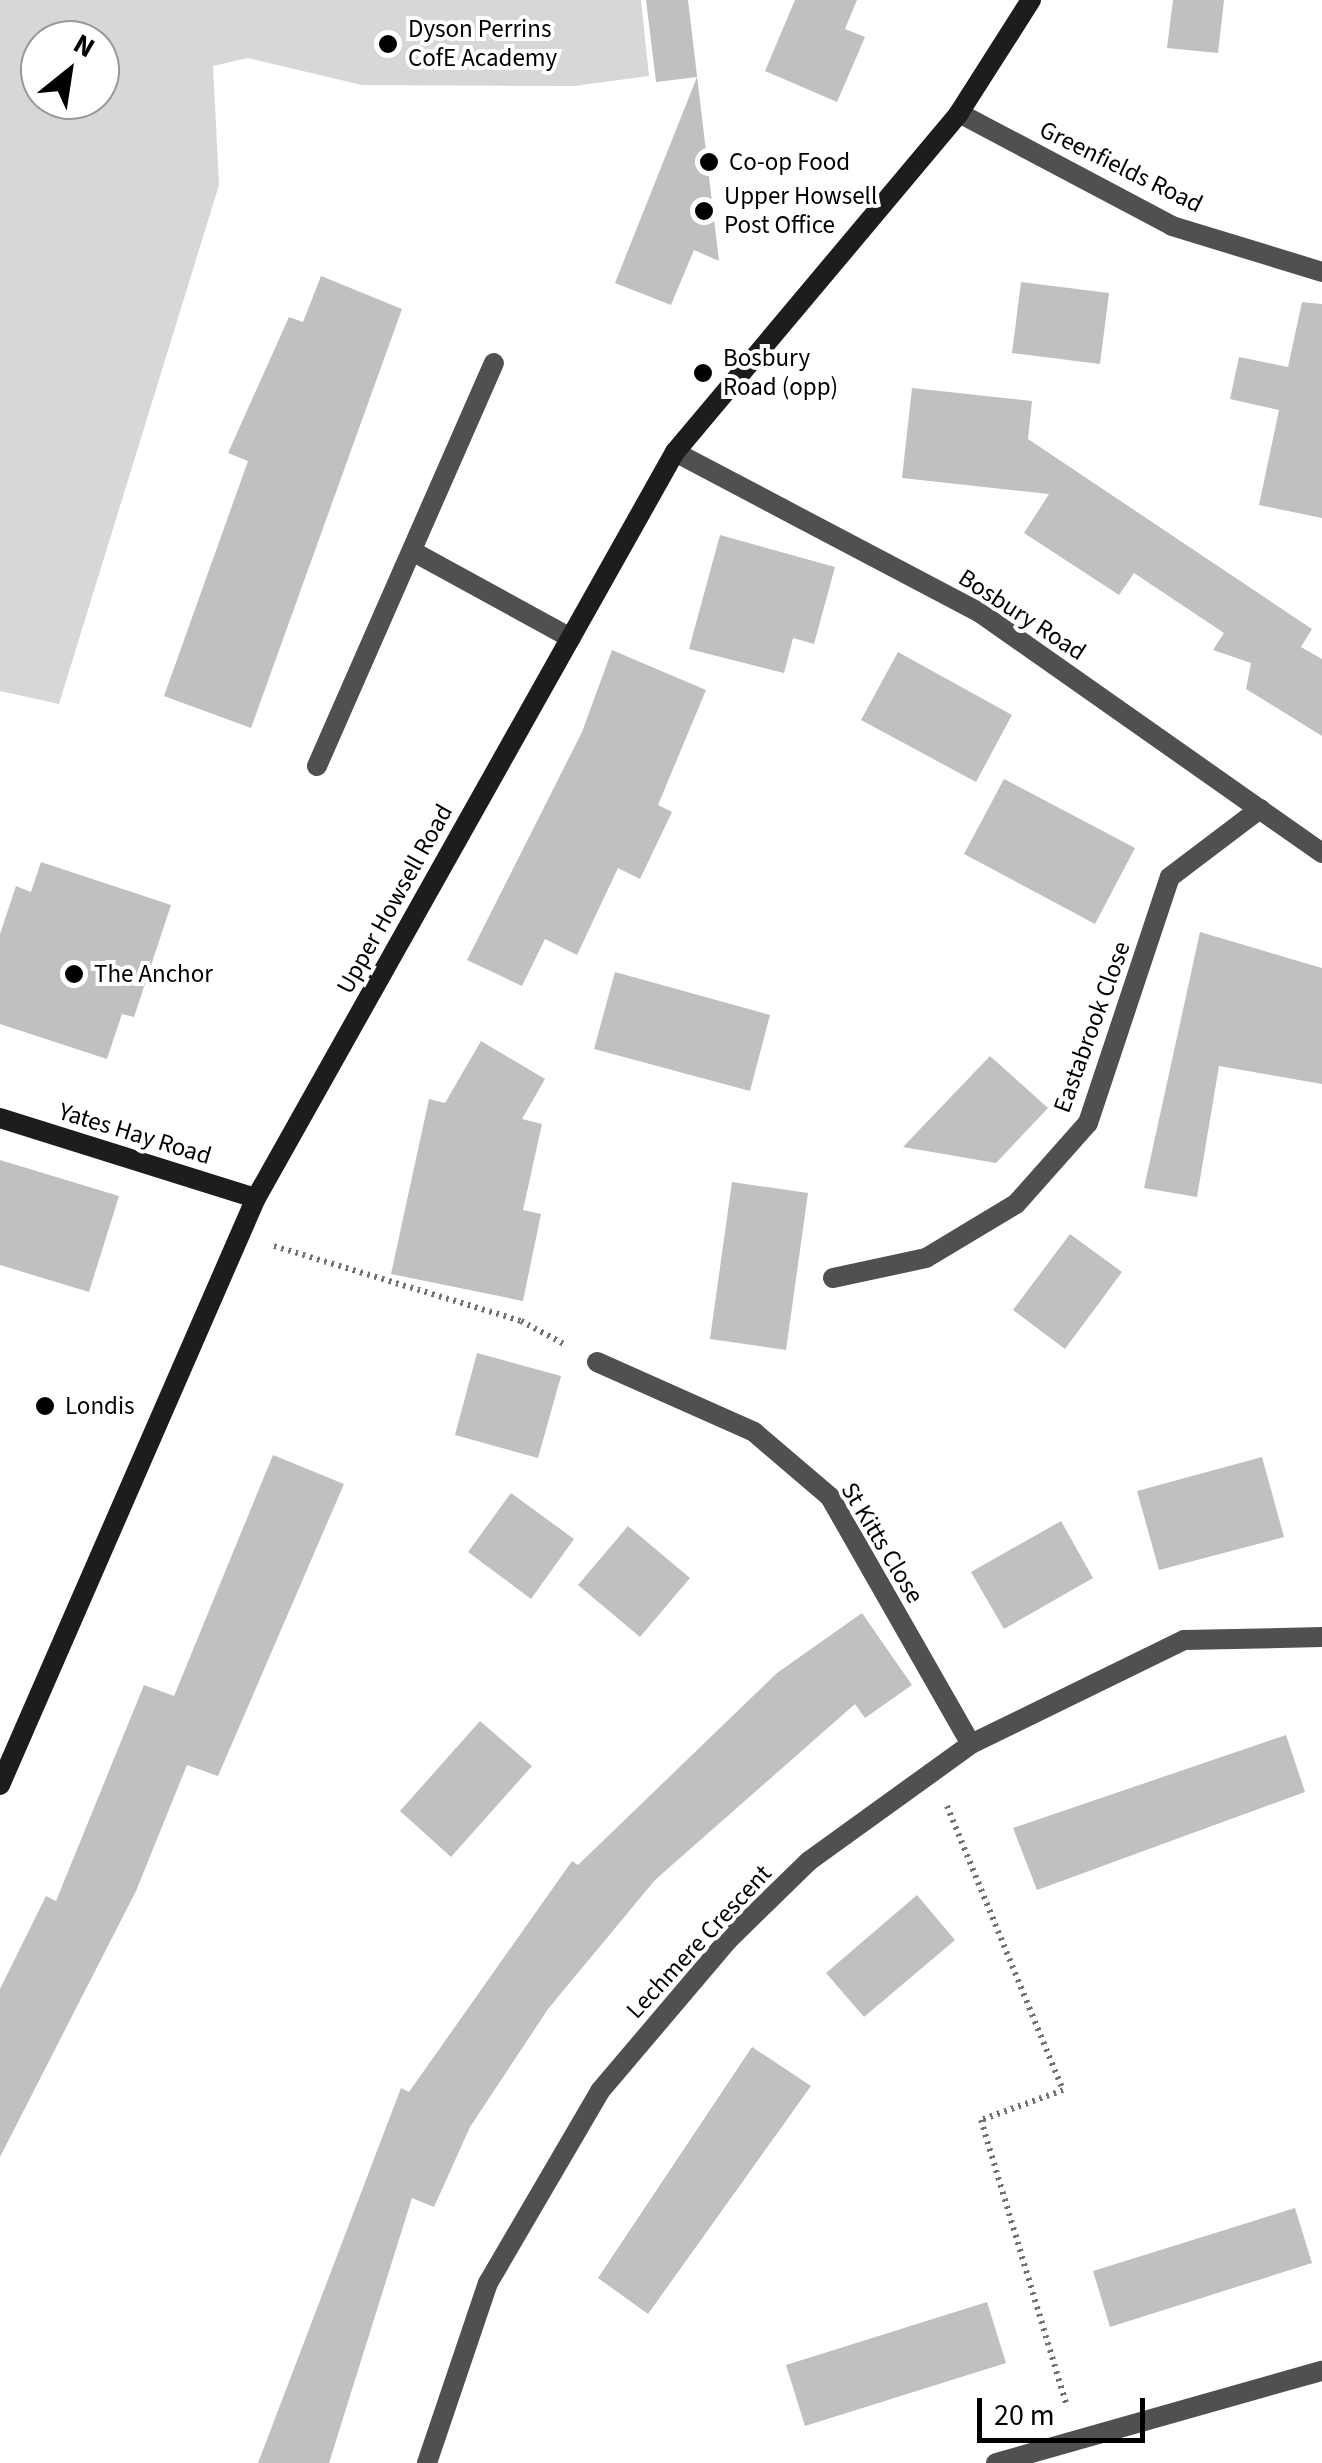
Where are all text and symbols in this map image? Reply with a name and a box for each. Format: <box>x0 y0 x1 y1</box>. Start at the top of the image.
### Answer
place label: Dyson Perrins CofE Academy <box>408 15 557 74</box>
north arrow <box>20 20 120 120</box>
text: N <box>66 24 102 68</box>
marker: Dyson Perrins CofE Academy <box>377 33 399 55</box>
street label: Greenfields Road <box>1035 115 1207 219</box>
place label: Co-op Food <box>729 147 850 177</box>
marker: Co-op Food <box>698 151 720 173</box>
place label: Upper Howsell Post Office <box>724 182 877 241</box>
marker: Upper Howsell Post Office <box>693 200 715 222</box>
place label: Bosbury Road (opp) <box>723 344 838 403</box>
marker: Bosbury Road (opp) <box>692 362 714 384</box>
street label: Bosbury Road <box>953 563 1091 667</box>
street label: Upper Howsell Road <box>330 799 460 999</box>
street label: Eastabrook Close <box>1047 937 1137 1117</box>
place label: The Anchor <box>94 959 213 989</box>
marker: The Anchor <box>63 963 85 985</box>
street label: Yates Hay Road <box>55 1097 215 1171</box>
place label: Londis <box>65 1391 135 1421</box>
marker: Londis <box>34 1395 56 1417</box>
street label: St Kitts Close <box>834 1477 930 1609</box>
street label: Lechmere Crescent <box>620 1859 778 2025</box>
scale bar <box>982 2378 1150 2440</box>
text: 20 m <box>994 2394 1055 2437</box>

